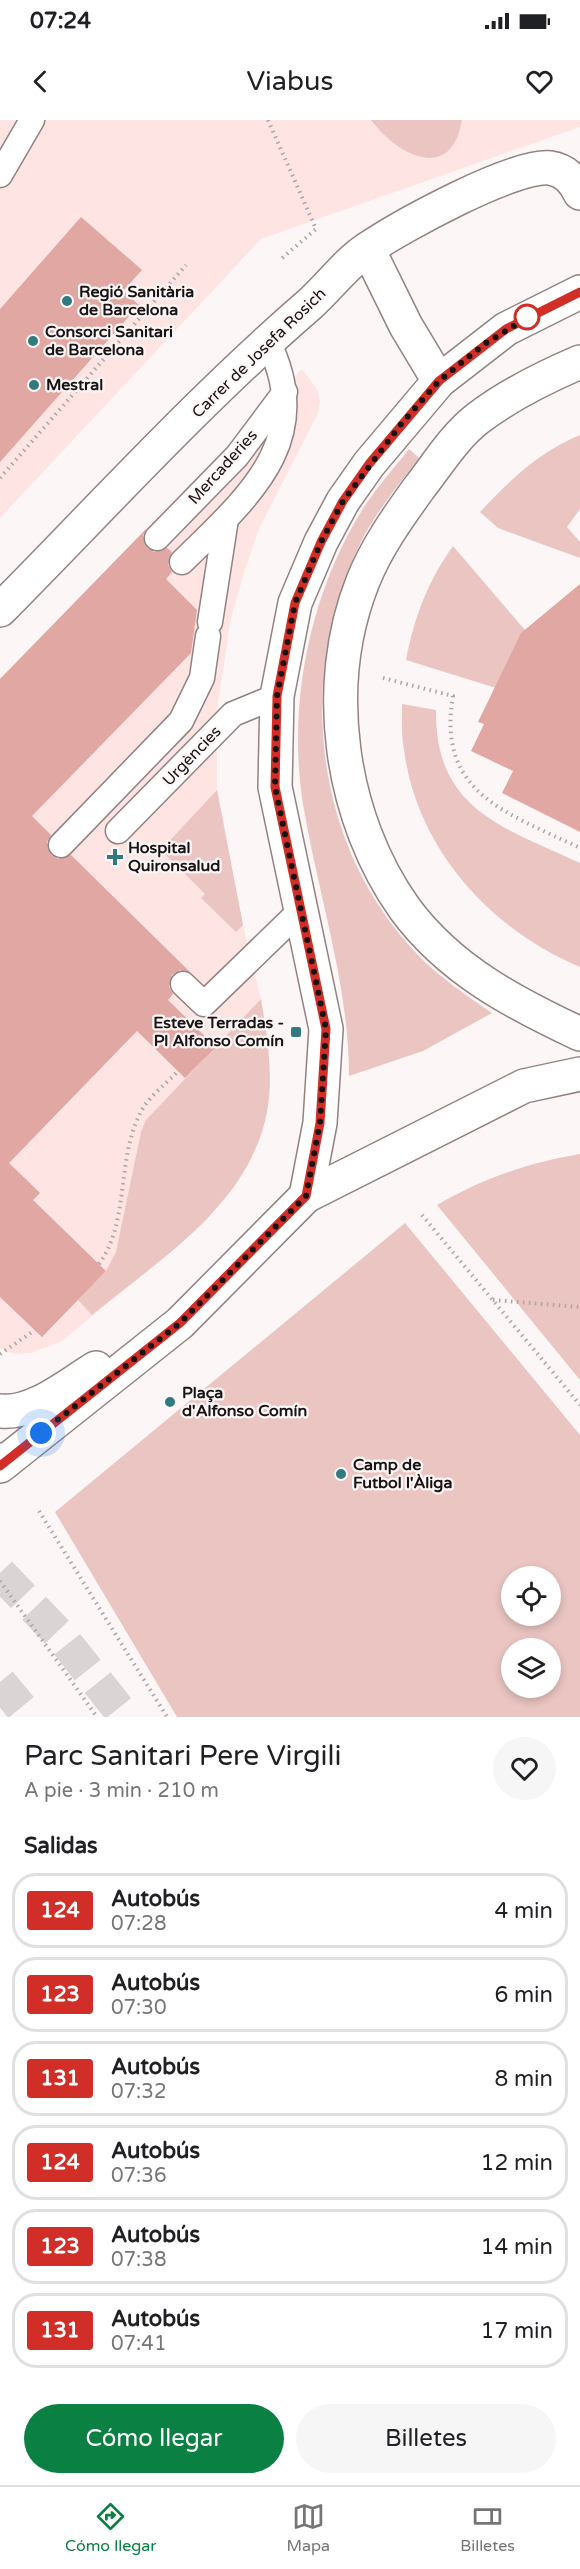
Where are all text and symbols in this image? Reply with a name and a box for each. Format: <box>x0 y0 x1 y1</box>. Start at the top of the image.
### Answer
text: 07:24 <box>30 8 91 34</box>
icon: back <box>24 65 57 98</box>
text: Viabus <box>247 65 333 98</box>
icon: heart <box>523 65 556 98</box>
place label: Regió Sanitària de Barcelona <box>79 282 194 320</box>
street label: Carrer de Josefa Rosich <box>188 284 330 422</box>
marker: Regió Sanitària de Barcelona <box>60 294 74 308</box>
unlabelled marker <box>514 304 540 330</box>
place label: Consorci Sanitari de Barcelona <box>45 322 173 360</box>
marker: Consorci Sanitari de Barcelona <box>26 334 40 348</box>
place label: Mestral <box>46 375 103 395</box>
marker: Mestral <box>27 378 41 392</box>
street label: Mercaderies <box>184 425 262 509</box>
street label: Urgències <box>158 722 226 790</box>
place label: Hospital Quironsalud <box>128 838 220 876</box>
marker: Hospital Quironsalud <box>106 848 124 866</box>
place label: Esteve Terradas - Pl Alfonso Comín <box>153 1013 284 1051</box>
marker: Esteve Terradas - Pl Alfonso Comín <box>289 1025 303 1039</box>
place label: Plaça d'Alfonso Comín <box>182 1383 307 1421</box>
marker: Plaça d'Alfonso Comín <box>163 1395 177 1409</box>
your location <box>26 1418 56 1448</box>
place label: Camp de Futbol l'Àliga <box>353 1455 452 1493</box>
marker: Camp de Futbol l'Àliga <box>334 1467 348 1481</box>
map controls <box>501 1566 561 1698</box>
button: locate <box>501 1566 561 1626</box>
button: layers <box>501 1638 561 1698</box>
button: heart <box>493 1737 556 1800</box>
text: Parc Sanitari Pere Virgili <box>24 1739 341 1773</box>
text: A pie · 3 min · 210 m <box>24 1779 219 1803</box>
text: Salidas <box>24 1833 98 1859</box>
text: Autobús <box>111 1886 200 1912</box>
text: 124 <box>40 1898 80 1923</box>
text: 4 min <box>494 1898 553 1924</box>
text: 07:28 <box>111 1912 166 1936</box>
text: Autobús <box>111 1970 200 1996</box>
text: 123 <box>40 1982 80 2007</box>
text: 6 min <box>494 1982 553 2008</box>
text: 07:30 <box>111 1996 166 2020</box>
text: Autobús <box>111 2054 200 2080</box>
text: 131 <box>40 2066 80 2091</box>
text: 8 min <box>494 2066 553 2092</box>
text: 07:32 <box>111 2080 166 2104</box>
text: Autobús <box>111 2138 200 2164</box>
text: 124 <box>40 2150 80 2175</box>
text: 12 min <box>481 2150 553 2176</box>
text: 07:36 <box>111 2164 166 2188</box>
text: Autobús <box>111 2222 200 2248</box>
text: 123 <box>40 2234 80 2259</box>
text: 14 min <box>481 2234 553 2260</box>
text: 07:38 <box>111 2248 166 2272</box>
text: Autobús <box>111 2306 200 2332</box>
text: 131 <box>40 2318 80 2343</box>
text: 17 min <box>481 2318 553 2344</box>
text: 07:41 <box>111 2332 166 2356</box>
button: Cómo llegar <box>24 2404 284 2473</box>
button: Billetes <box>296 2404 556 2473</box>
tab: Cómo llegar <box>65 2500 156 2556</box>
tab: Mapa <box>287 2500 330 2556</box>
tab: Billetes <box>460 2500 515 2556</box>

